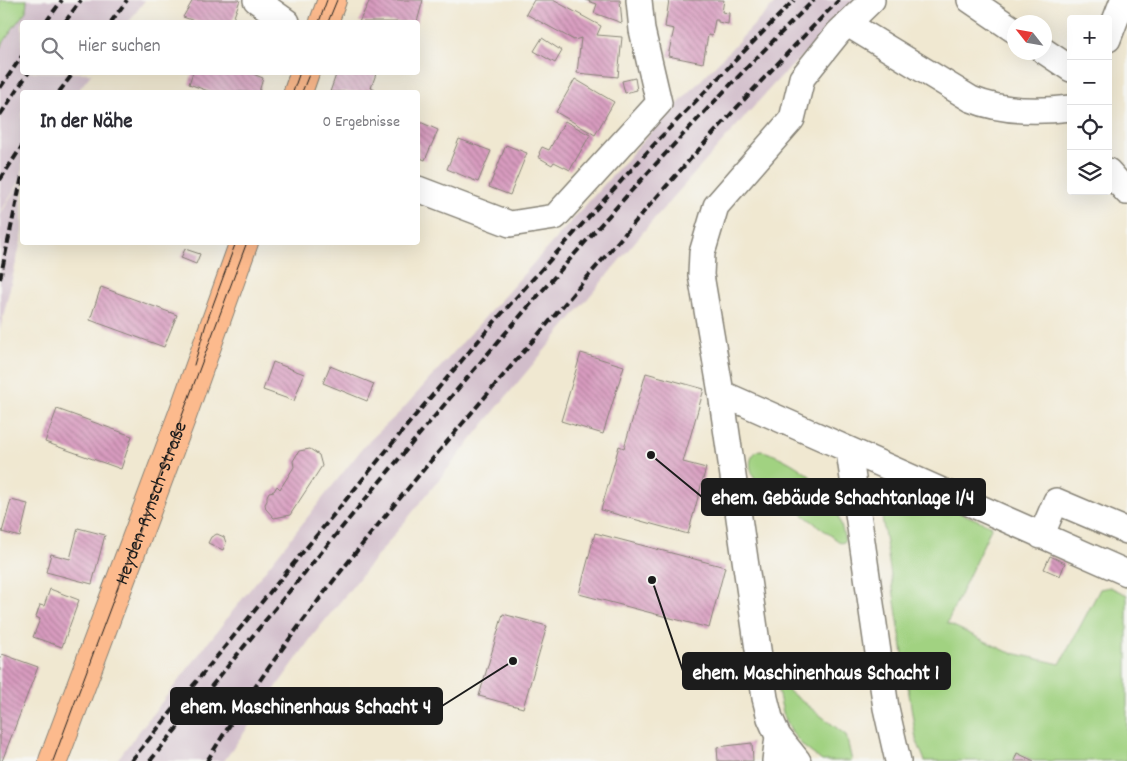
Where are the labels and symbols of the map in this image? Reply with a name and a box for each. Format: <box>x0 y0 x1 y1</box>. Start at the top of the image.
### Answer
north arrow <box>1007 15 1052 60</box>
street label: Heyden-Rynsch-Straße <box>109 418 196 589</box>
callout: ehem. Gebäude Schachtanlage 1/4 <box>702 479 985 515</box>
text: ehem. Gebäude Schachtanlage 1/4 <box>711 485 975 515</box>
callout: ehem. Maschinenhaus Schacht 1 <box>683 653 950 689</box>
text: ehem. Maschinenhaus Schacht 1 <box>693 660 939 690</box>
callout: ehem. Maschinenhaus Schacht 4 <box>171 688 442 724</box>
text: ehem. Maschinenhaus Schacht 4 <box>180 694 432 724</box>

